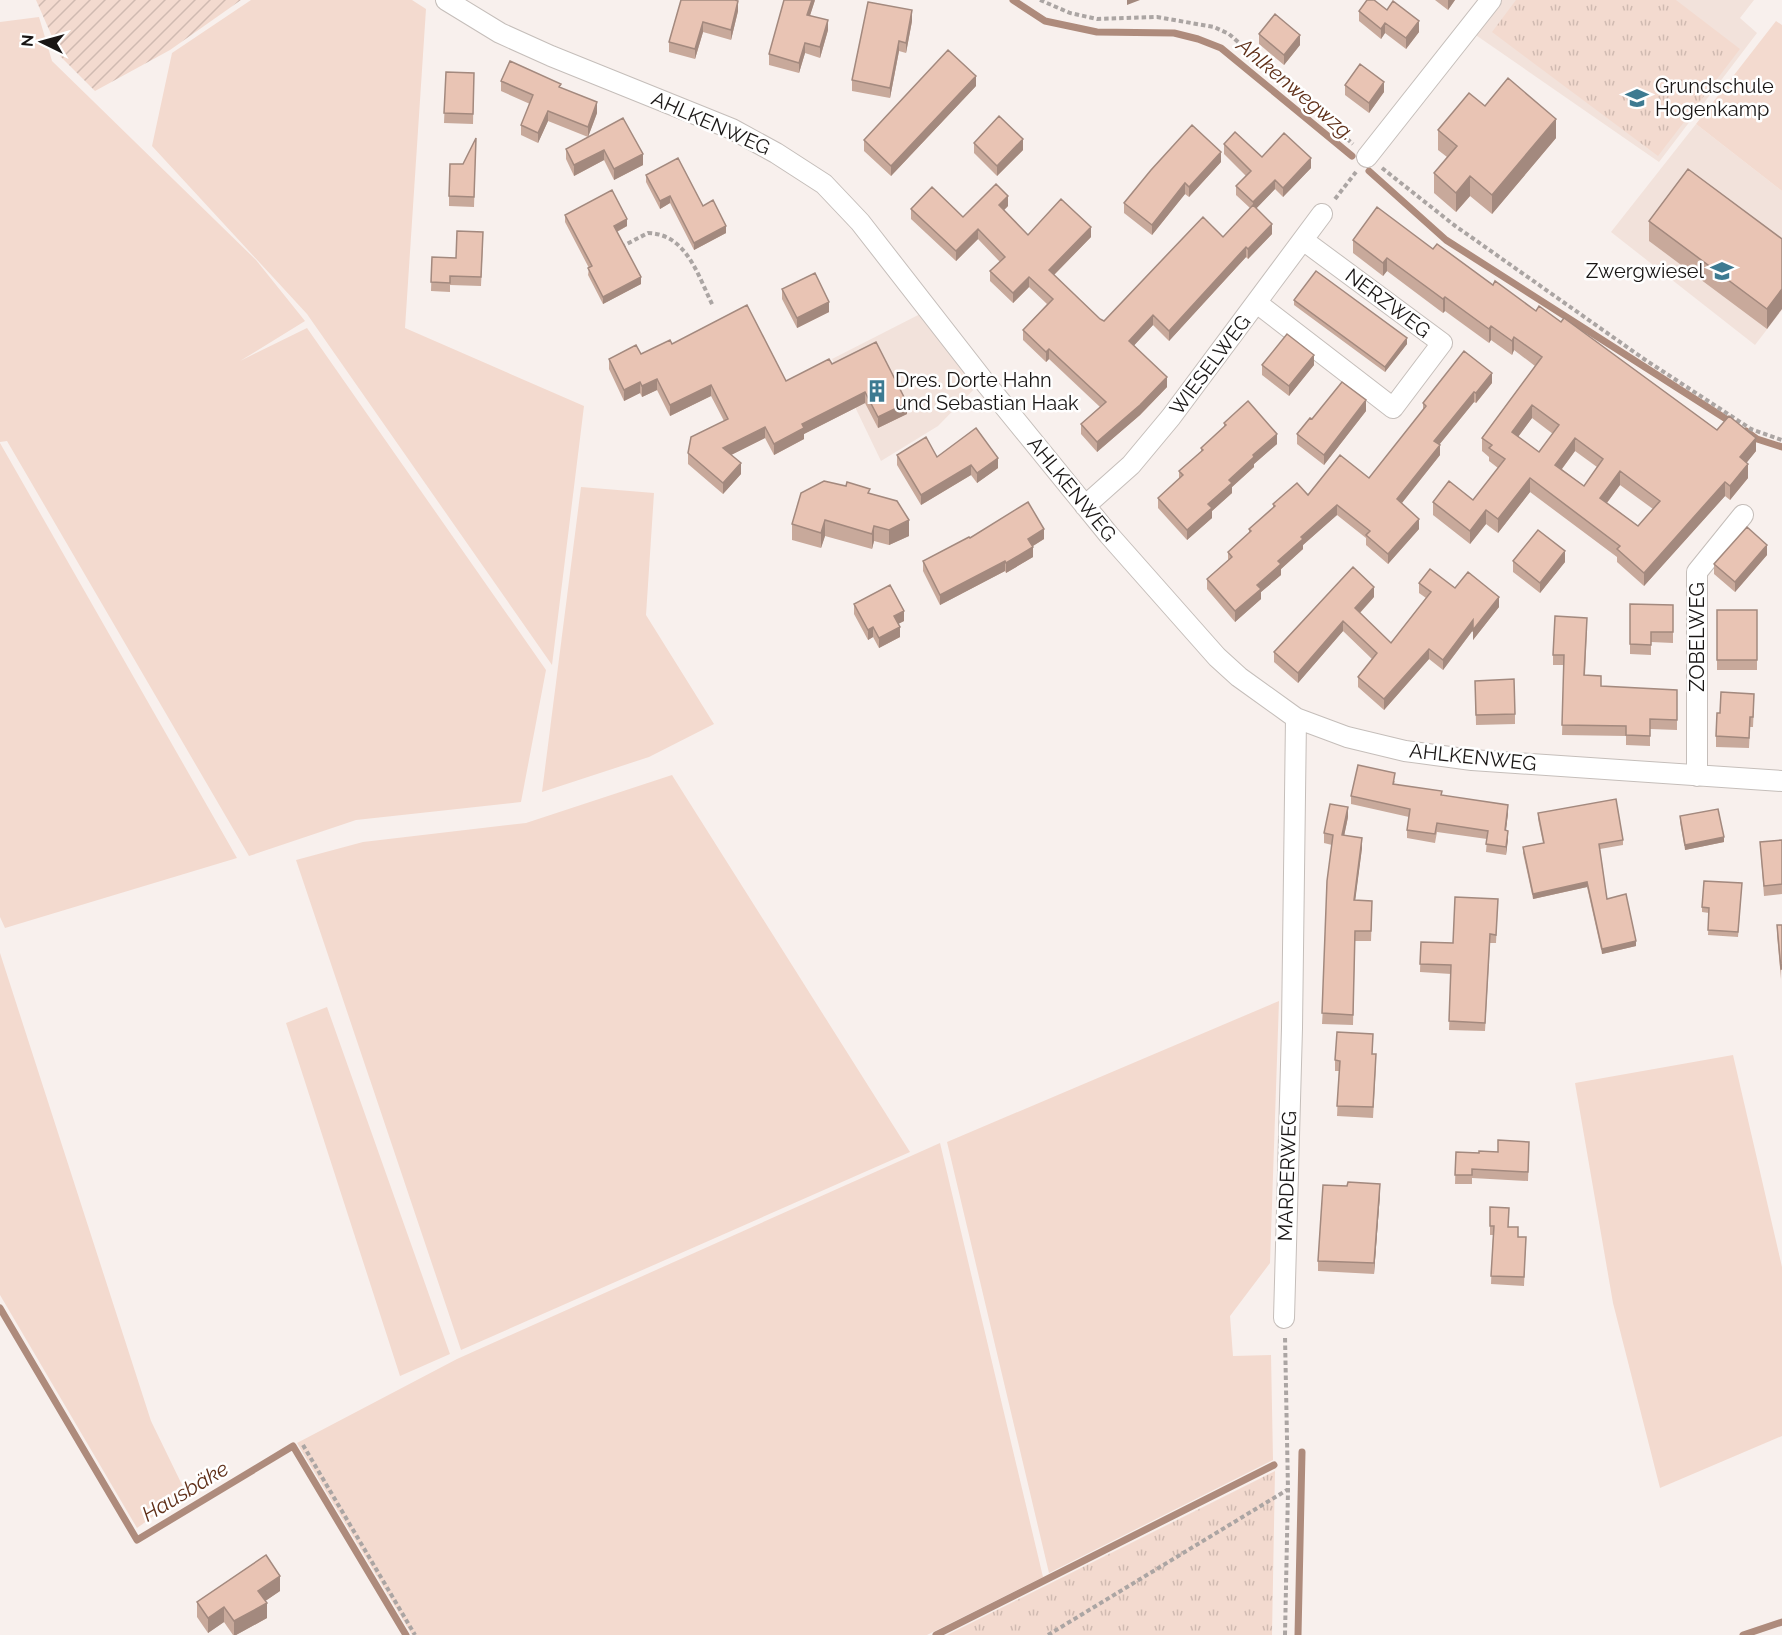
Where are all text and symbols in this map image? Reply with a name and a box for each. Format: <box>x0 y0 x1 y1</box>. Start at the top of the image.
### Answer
north arrow <box>12 12 72 72</box>
water label: Ahlkenwegwzg. <box>1231 32 1360 146</box>
text: N <box>18 34 38 48</box>
place label: Grundschule Hogenkamp <box>1655 74 1774 121</box>
school or university icon: Grundschule Hogenkamp <box>1624 85 1650 111</box>
street label: AHLKENWEG <box>648 86 774 160</box>
school or university icon: Zwergwiesel <box>1709 258 1735 284</box>
place label: Zwergwiesel <box>1586 259 1705 283</box>
street label: NERZWEG <box>1341 263 1435 343</box>
street label: WIESELWEG <box>1165 310 1255 420</box>
place label: Dres. Dorte Hahn und Sebastian Haak <box>895 368 1079 415</box>
building icon: Dres. Dorte Hahn und Sebastian Haak <box>864 378 890 404</box>
street label: AHLKENWEG <box>1023 432 1121 546</box>
street label: ZOBELWEG <box>1685 582 1709 692</box>
street label: AHLKENWEG <box>1408 738 1538 776</box>
street label: MARDERWEG <box>1273 1110 1301 1242</box>
water label: Hausbäke <box>137 1455 233 1527</box>

